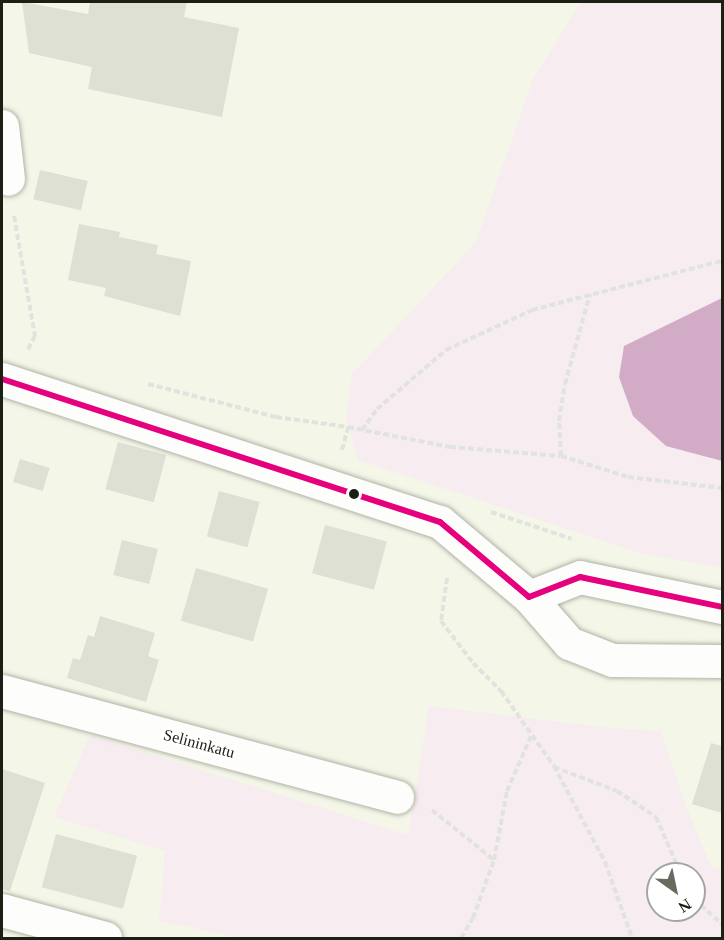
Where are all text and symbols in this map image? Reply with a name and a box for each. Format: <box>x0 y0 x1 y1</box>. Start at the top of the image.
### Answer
unlabelled marker <box>348 488 360 500</box>
street label: Selininkatu <box>161 725 237 763</box>
north arrow <box>646 862 706 922</box>
text: N <box>676 896 694 916</box>

